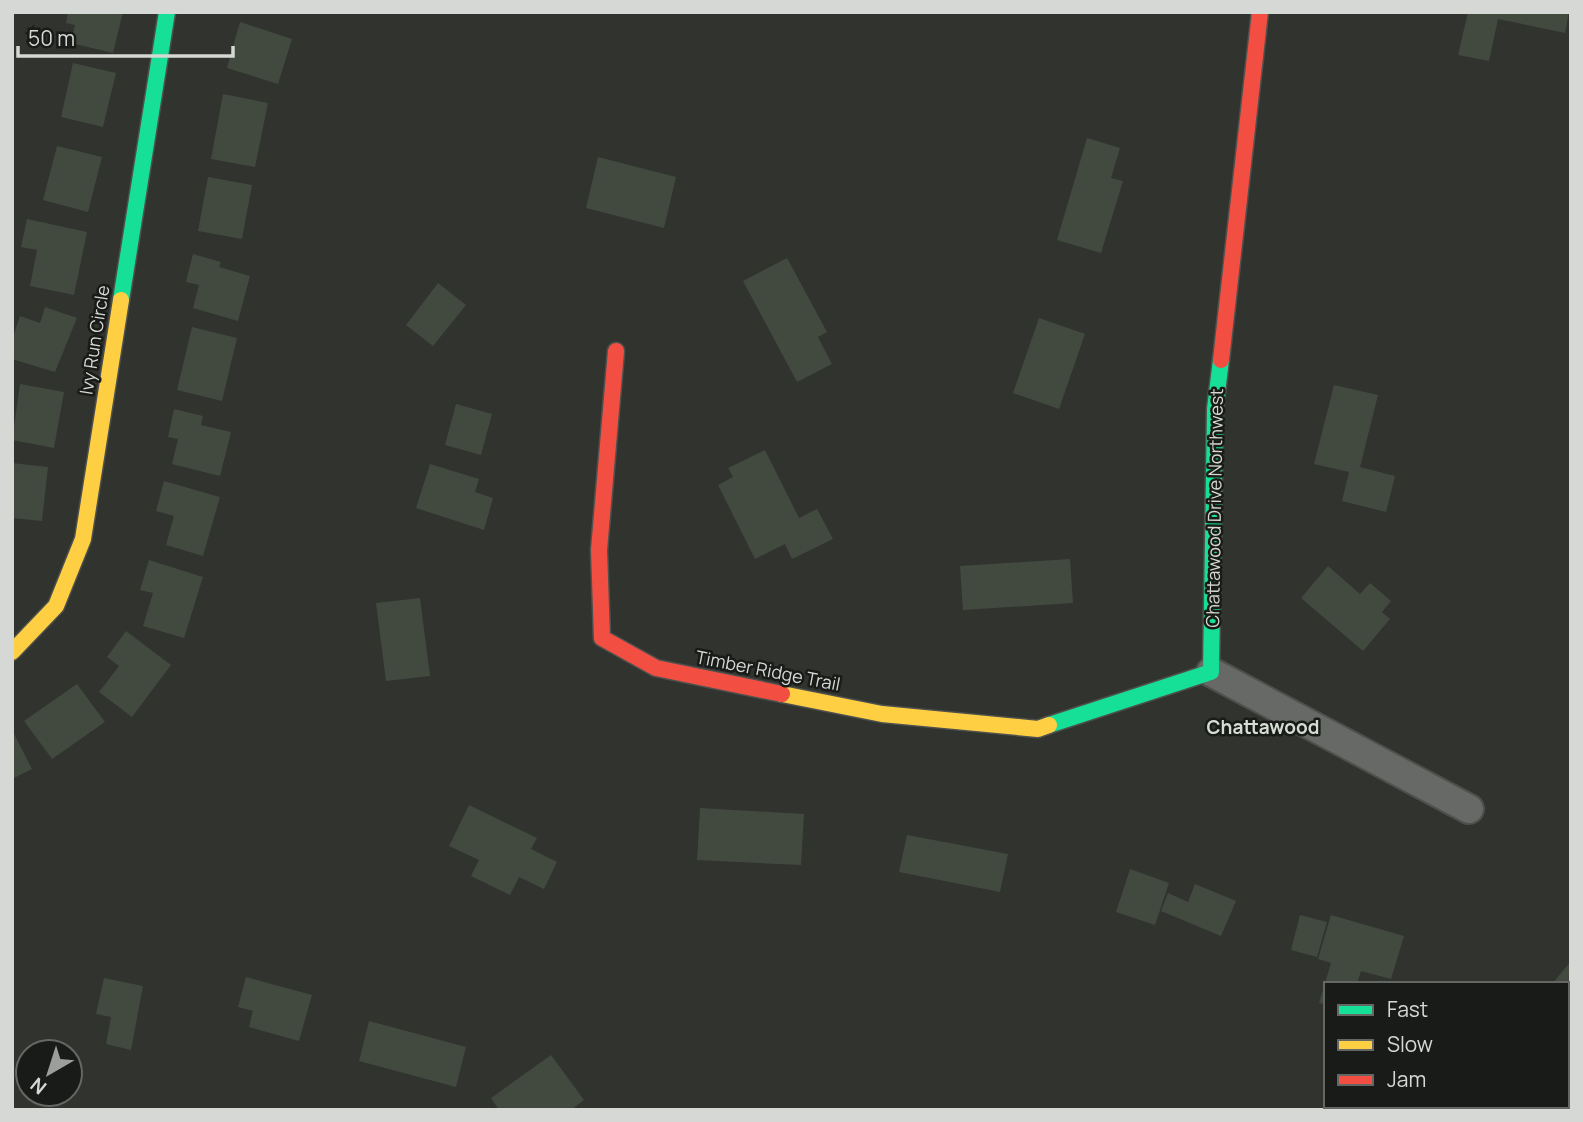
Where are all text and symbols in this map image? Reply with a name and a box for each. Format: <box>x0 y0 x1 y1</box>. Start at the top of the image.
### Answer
scale bar <box>18 14 233 58</box>
text: 50 m <box>28 24 75 52</box>
street label: Ivy Run Circle <box>74 283 115 396</box>
street label: Chattawood Drive Northwest <box>1200 388 1228 628</box>
street label: Timber Ridge Trail <box>694 644 843 696</box>
district label: Chattawood <box>1207 714 1319 740</box>
legend <box>1324 982 1569 1108</box>
text: Fast <box>1387 995 1428 1023</box>
text: Slow <box>1387 1030 1433 1058</box>
north arrow <box>14 1038 84 1108</box>
text: Jam <box>1387 1065 1426 1093</box>
text: N <box>25 1072 52 1101</box>

